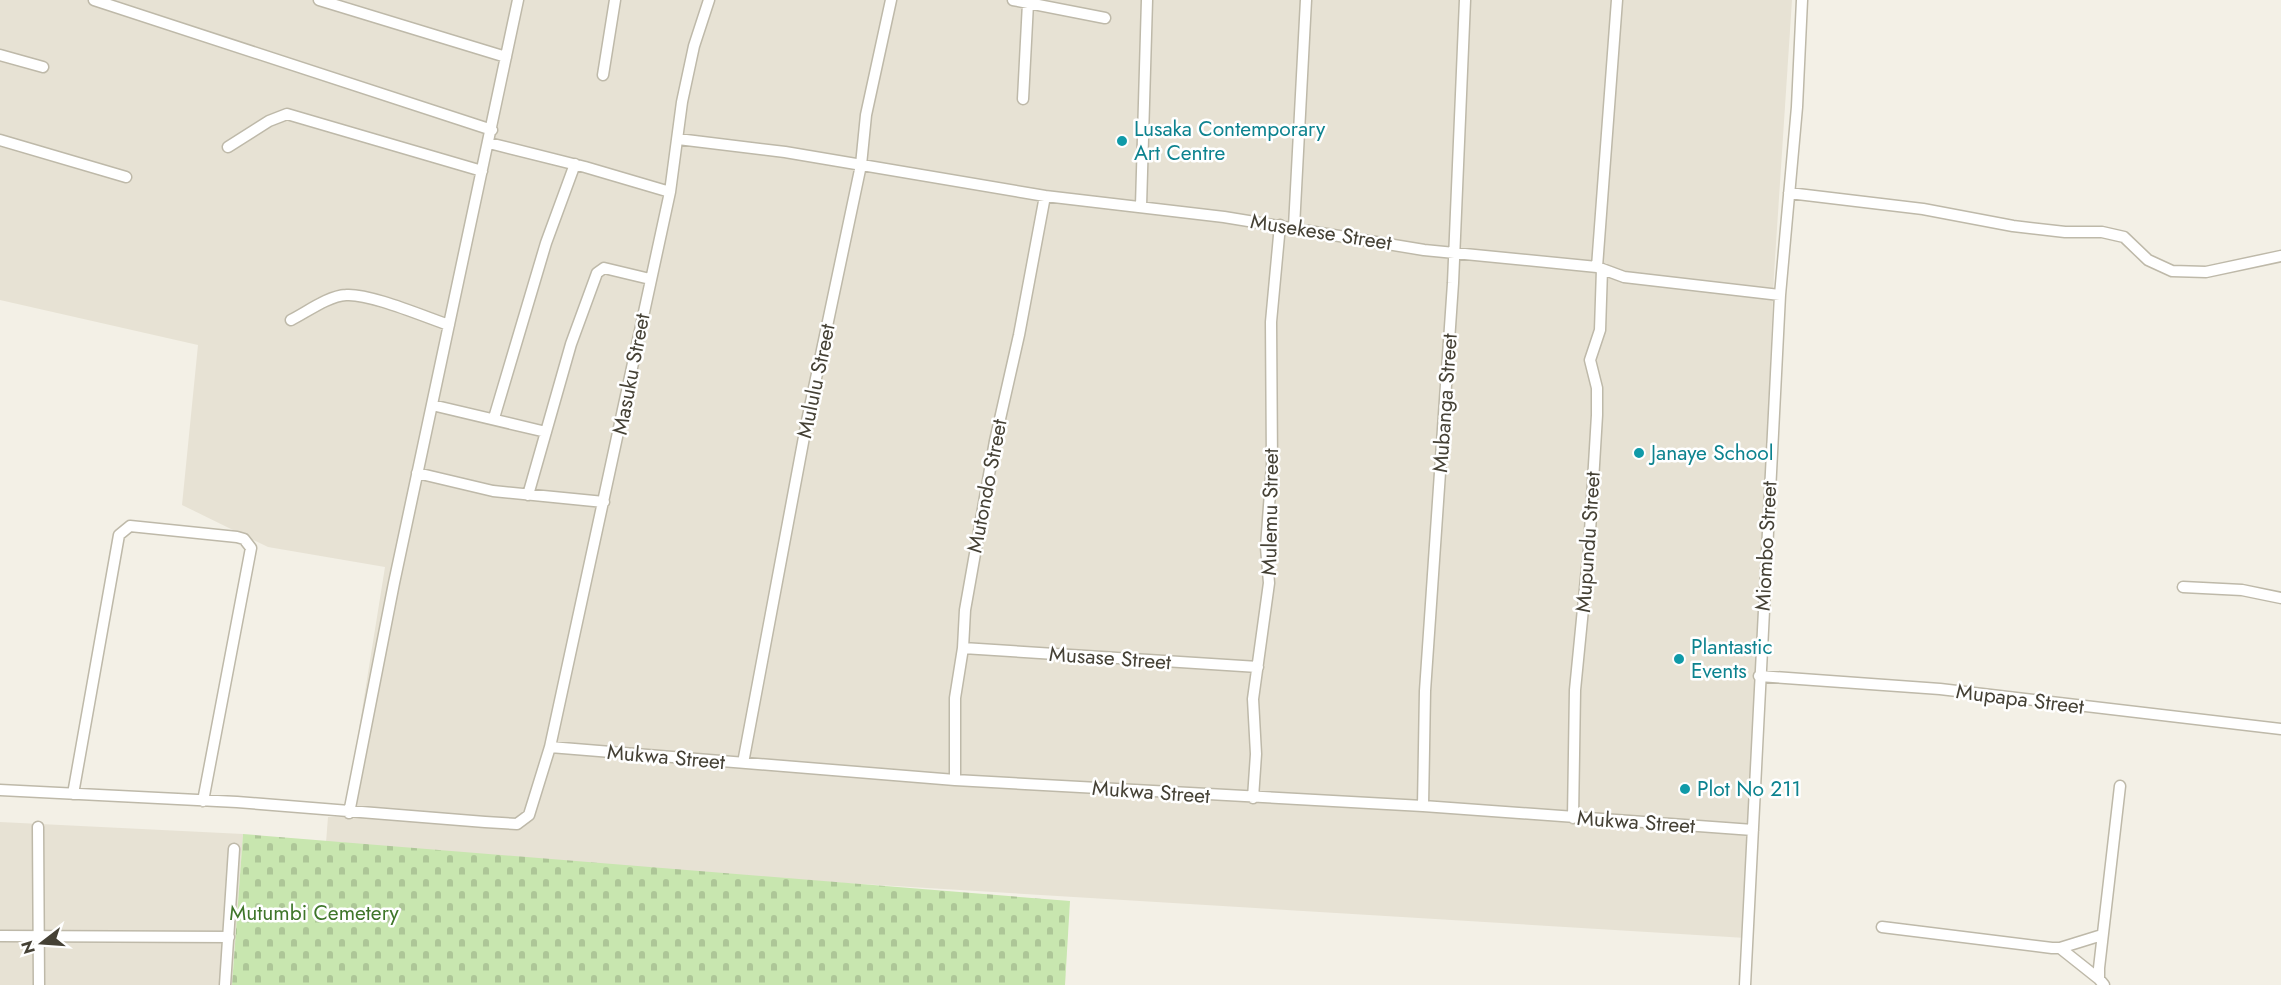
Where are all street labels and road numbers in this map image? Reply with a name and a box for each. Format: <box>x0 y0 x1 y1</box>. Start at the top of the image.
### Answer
street label: Musekese Street <box>1248 206 1394 258</box>
street label: Masuku Street <box>605 311 657 437</box>
street label: Mululu Street <box>789 321 843 441</box>
street label: Mubanga Street <box>1425 332 1465 474</box>
street label: Mutondo Street <box>959 417 1015 555</box>
street label: Mulemu Street <box>1254 448 1286 576</box>
street label: Mupundu Street <box>1568 470 1608 614</box>
street label: Miombo Street <box>1748 480 1784 612</box>
street label: Musase Street <box>1048 639 1172 677</box>
street label: Mupapa Street <box>1954 676 2086 722</box>
street label: Mukwa Street <box>606 737 726 777</box>
street label: Mukwa Street <box>1091 773 1211 811</box>
street label: Mukwa Street <box>1576 803 1696 841</box>

